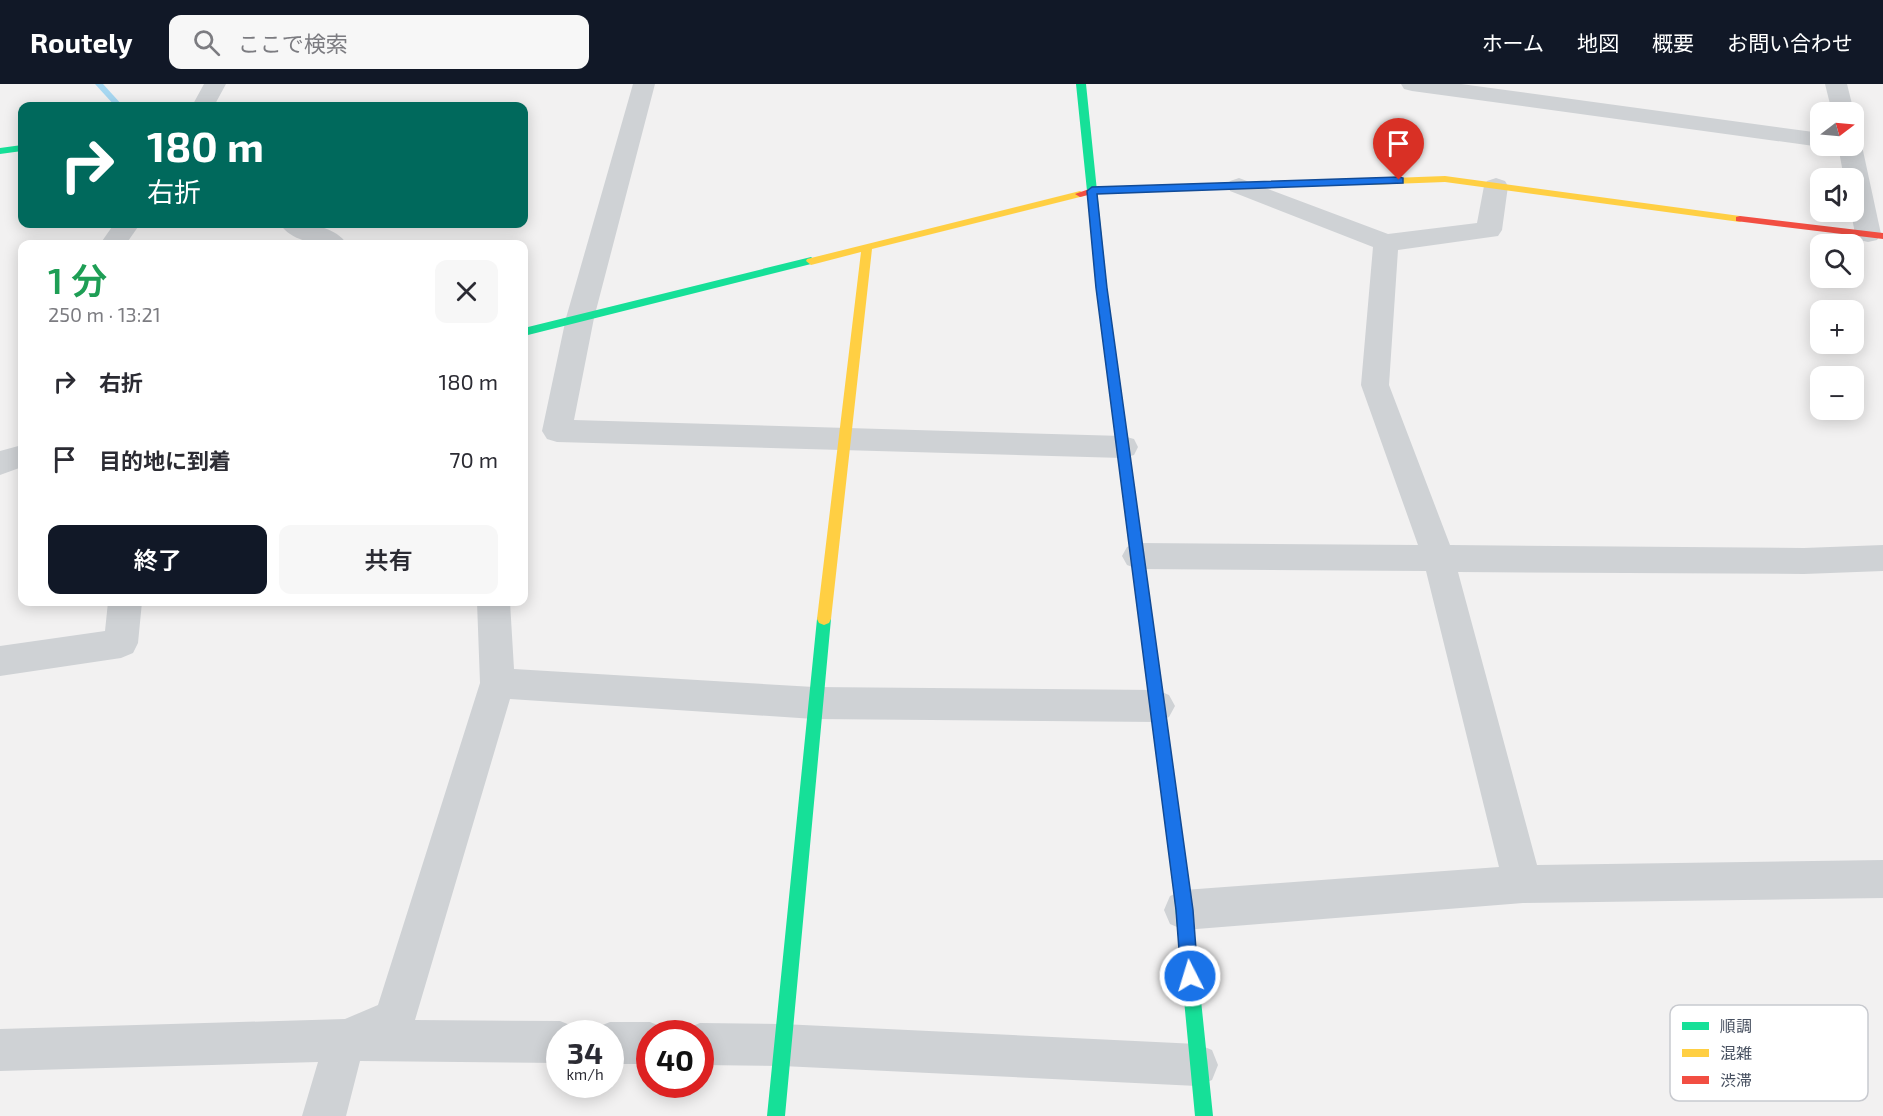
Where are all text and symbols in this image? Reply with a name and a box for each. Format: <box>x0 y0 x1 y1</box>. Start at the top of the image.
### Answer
search box <box>169 15 589 69</box>
text: Routely <box>30 25 133 59</box>
icon: search <box>190 26 223 59</box>
text: ここで検索 <box>238 30 348 56</box>
text: ホーム <box>1482 30 1544 55</box>
text: 地図 <box>1577 30 1619 55</box>
text: 概要 <box>1652 30 1694 55</box>
text: お問い合わせ <box>1727 30 1853 55</box>
north arrow <box>1810 102 1864 156</box>
map controls <box>1810 102 1864 420</box>
pin <box>1373 118 1424 180</box>
text: 180 m <box>147 120 264 170</box>
icon: right <box>48 126 126 204</box>
icon: arrive <box>1382 127 1415 160</box>
button: sound <box>1810 168 1864 222</box>
text: 右折 <box>147 175 201 207</box>
button: search <box>1810 234 1864 288</box>
text: 1 分 <box>48 258 107 301</box>
button: close <box>435 260 498 323</box>
button: + <box>1810 300 1864 354</box>
text: 250 m · 13:21 <box>48 302 161 326</box>
icon: right <box>48 365 81 398</box>
button: − <box>1810 366 1864 420</box>
text: 180 m <box>438 368 498 394</box>
text: 右折 <box>99 369 143 395</box>
icon: arrive <box>48 443 81 476</box>
text: 70 m <box>449 446 498 472</box>
text: 目的地に到着 <box>99 447 231 473</box>
button: 終了 <box>48 525 267 594</box>
button: 共有 <box>279 525 498 594</box>
position arrow <box>1158 944 1222 1008</box>
legend <box>1670 1005 1868 1101</box>
text: 順調 <box>1720 1016 1752 1035</box>
speed limit sign: 40 <box>636 1020 714 1098</box>
text: 34 <box>567 1034 603 1070</box>
text: 混雑 <box>1720 1043 1752 1062</box>
text: km/h <box>566 1065 604 1083</box>
text: 渋滞 <box>1720 1070 1752 1089</box>

